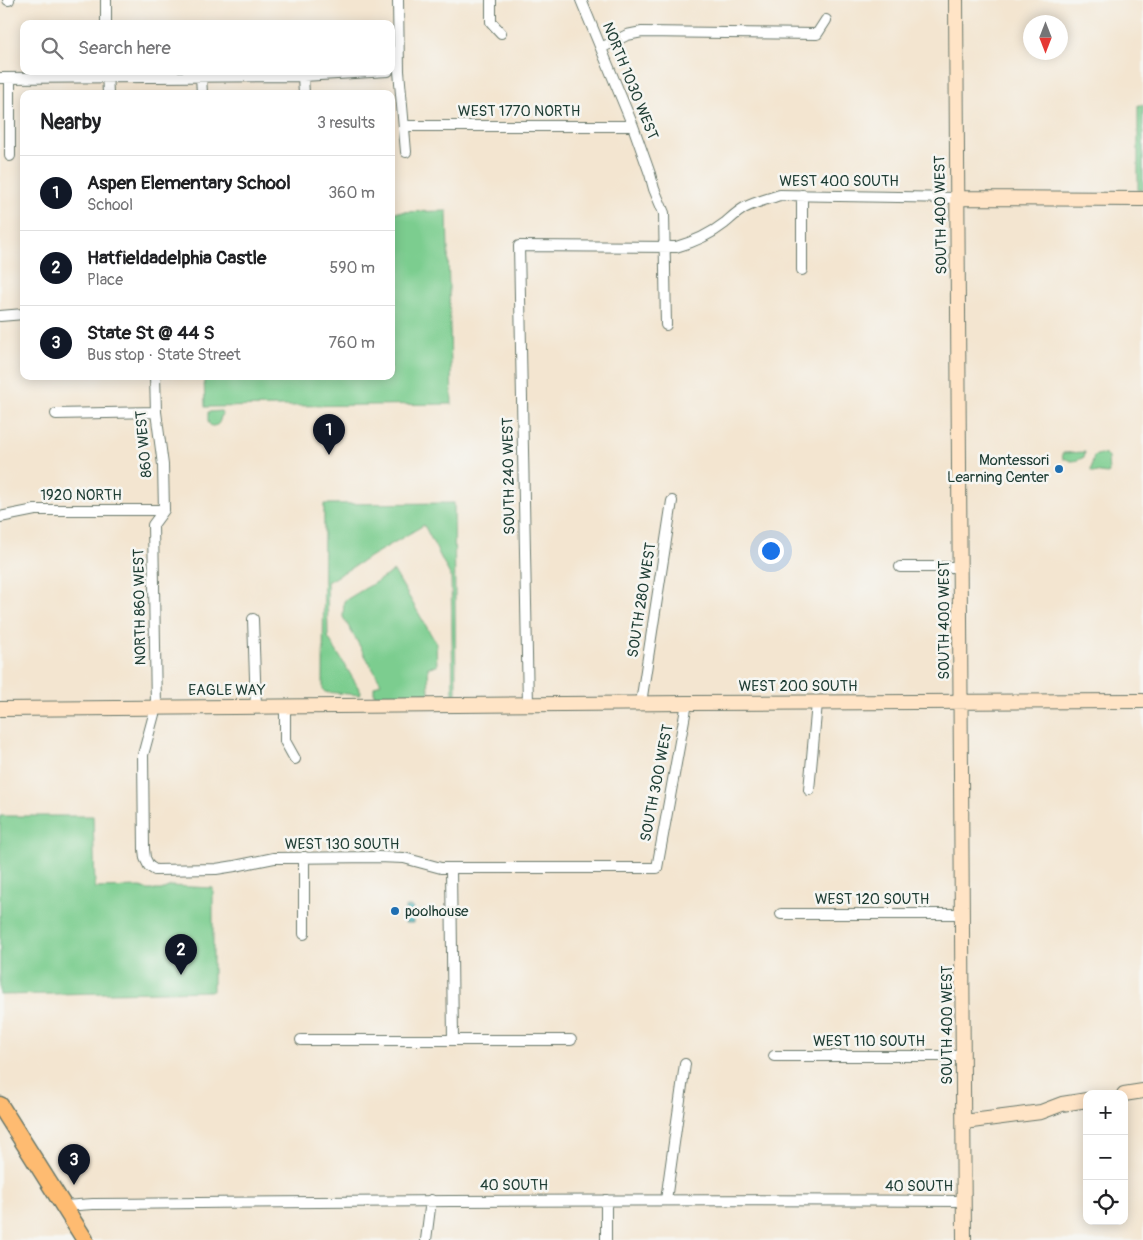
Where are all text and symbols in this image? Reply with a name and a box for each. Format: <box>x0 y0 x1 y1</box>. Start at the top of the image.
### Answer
north arrow <box>1023 15 1068 60</box>
street label: NORTH 1030 WEST <box>598 19 662 143</box>
search box <box>20 20 395 75</box>
icon: search <box>38 34 66 62</box>
text: Search here <box>78 36 171 60</box>
street label: WEST 1770 NORTH <box>458 102 580 121</box>
text: Nearby <box>40 109 101 136</box>
text: 3 results <box>317 113 375 133</box>
street label: SOUTH 400 WEST <box>930 155 952 275</box>
text: Aspen Elementary School <box>87 171 291 195</box>
street label: WEST 400 SOUTH <box>779 172 899 191</box>
text: 1 <box>53 183 59 203</box>
text: 360 m <box>328 183 375 203</box>
text: School <box>87 195 133 215</box>
text: Hatfieldadelphia Castle <box>87 246 266 270</box>
text: 2 <box>52 258 60 278</box>
text: 590 m <box>329 258 375 278</box>
text: Place <box>87 270 123 290</box>
text: State St @ 44 S <box>87 321 215 345</box>
text: 3 <box>52 333 60 353</box>
text: 760 m <box>329 333 375 353</box>
text: Bus stop · State Street <box>87 345 241 365</box>
street label: 860 WEST <box>132 410 156 478</box>
pin: 1 <box>313 414 345 455</box>
street label: SOUTH 240 WEST <box>498 417 520 535</box>
place label: Montessori Learning Center <box>947 451 1050 487</box>
marker: Montessori Learning Center <box>1053 463 1065 475</box>
street label: 1920 NORTH <box>40 486 122 505</box>
your location <box>758 538 784 564</box>
street label: SOUTH 280 WEST <box>624 541 660 659</box>
street label: NORTH 860 WEST <box>129 548 151 666</box>
street label: SOUTH 400 WEST <box>935 560 954 680</box>
street label: WEST 200 SOUTH <box>738 677 858 696</box>
street label: EAGLE WAY <box>188 681 266 700</box>
street label: SOUTH 300 WEST <box>636 723 678 843</box>
street label: WEST 130 SOUTH <box>285 835 399 854</box>
street label: WEST 120 SOUTH <box>815 890 929 909</box>
place label: poolhouse <box>405 902 469 921</box>
marker: poolhouse <box>389 905 401 917</box>
pin: 2 <box>165 934 197 975</box>
street label: SOUTH 400 WEST <box>938 965 957 1085</box>
street label: WEST 110 SOUTH <box>813 1032 925 1051</box>
map controls <box>1083 1090 1128 1225</box>
button: + <box>1083 1090 1128 1135</box>
button: − <box>1083 1135 1128 1180</box>
pin: 3 <box>58 1144 90 1185</box>
street label: 40 SOUTH <box>480 1176 548 1195</box>
street label: 40 SOUTH <box>885 1177 953 1196</box>
button: locate <box>1083 1180 1128 1225</box>

